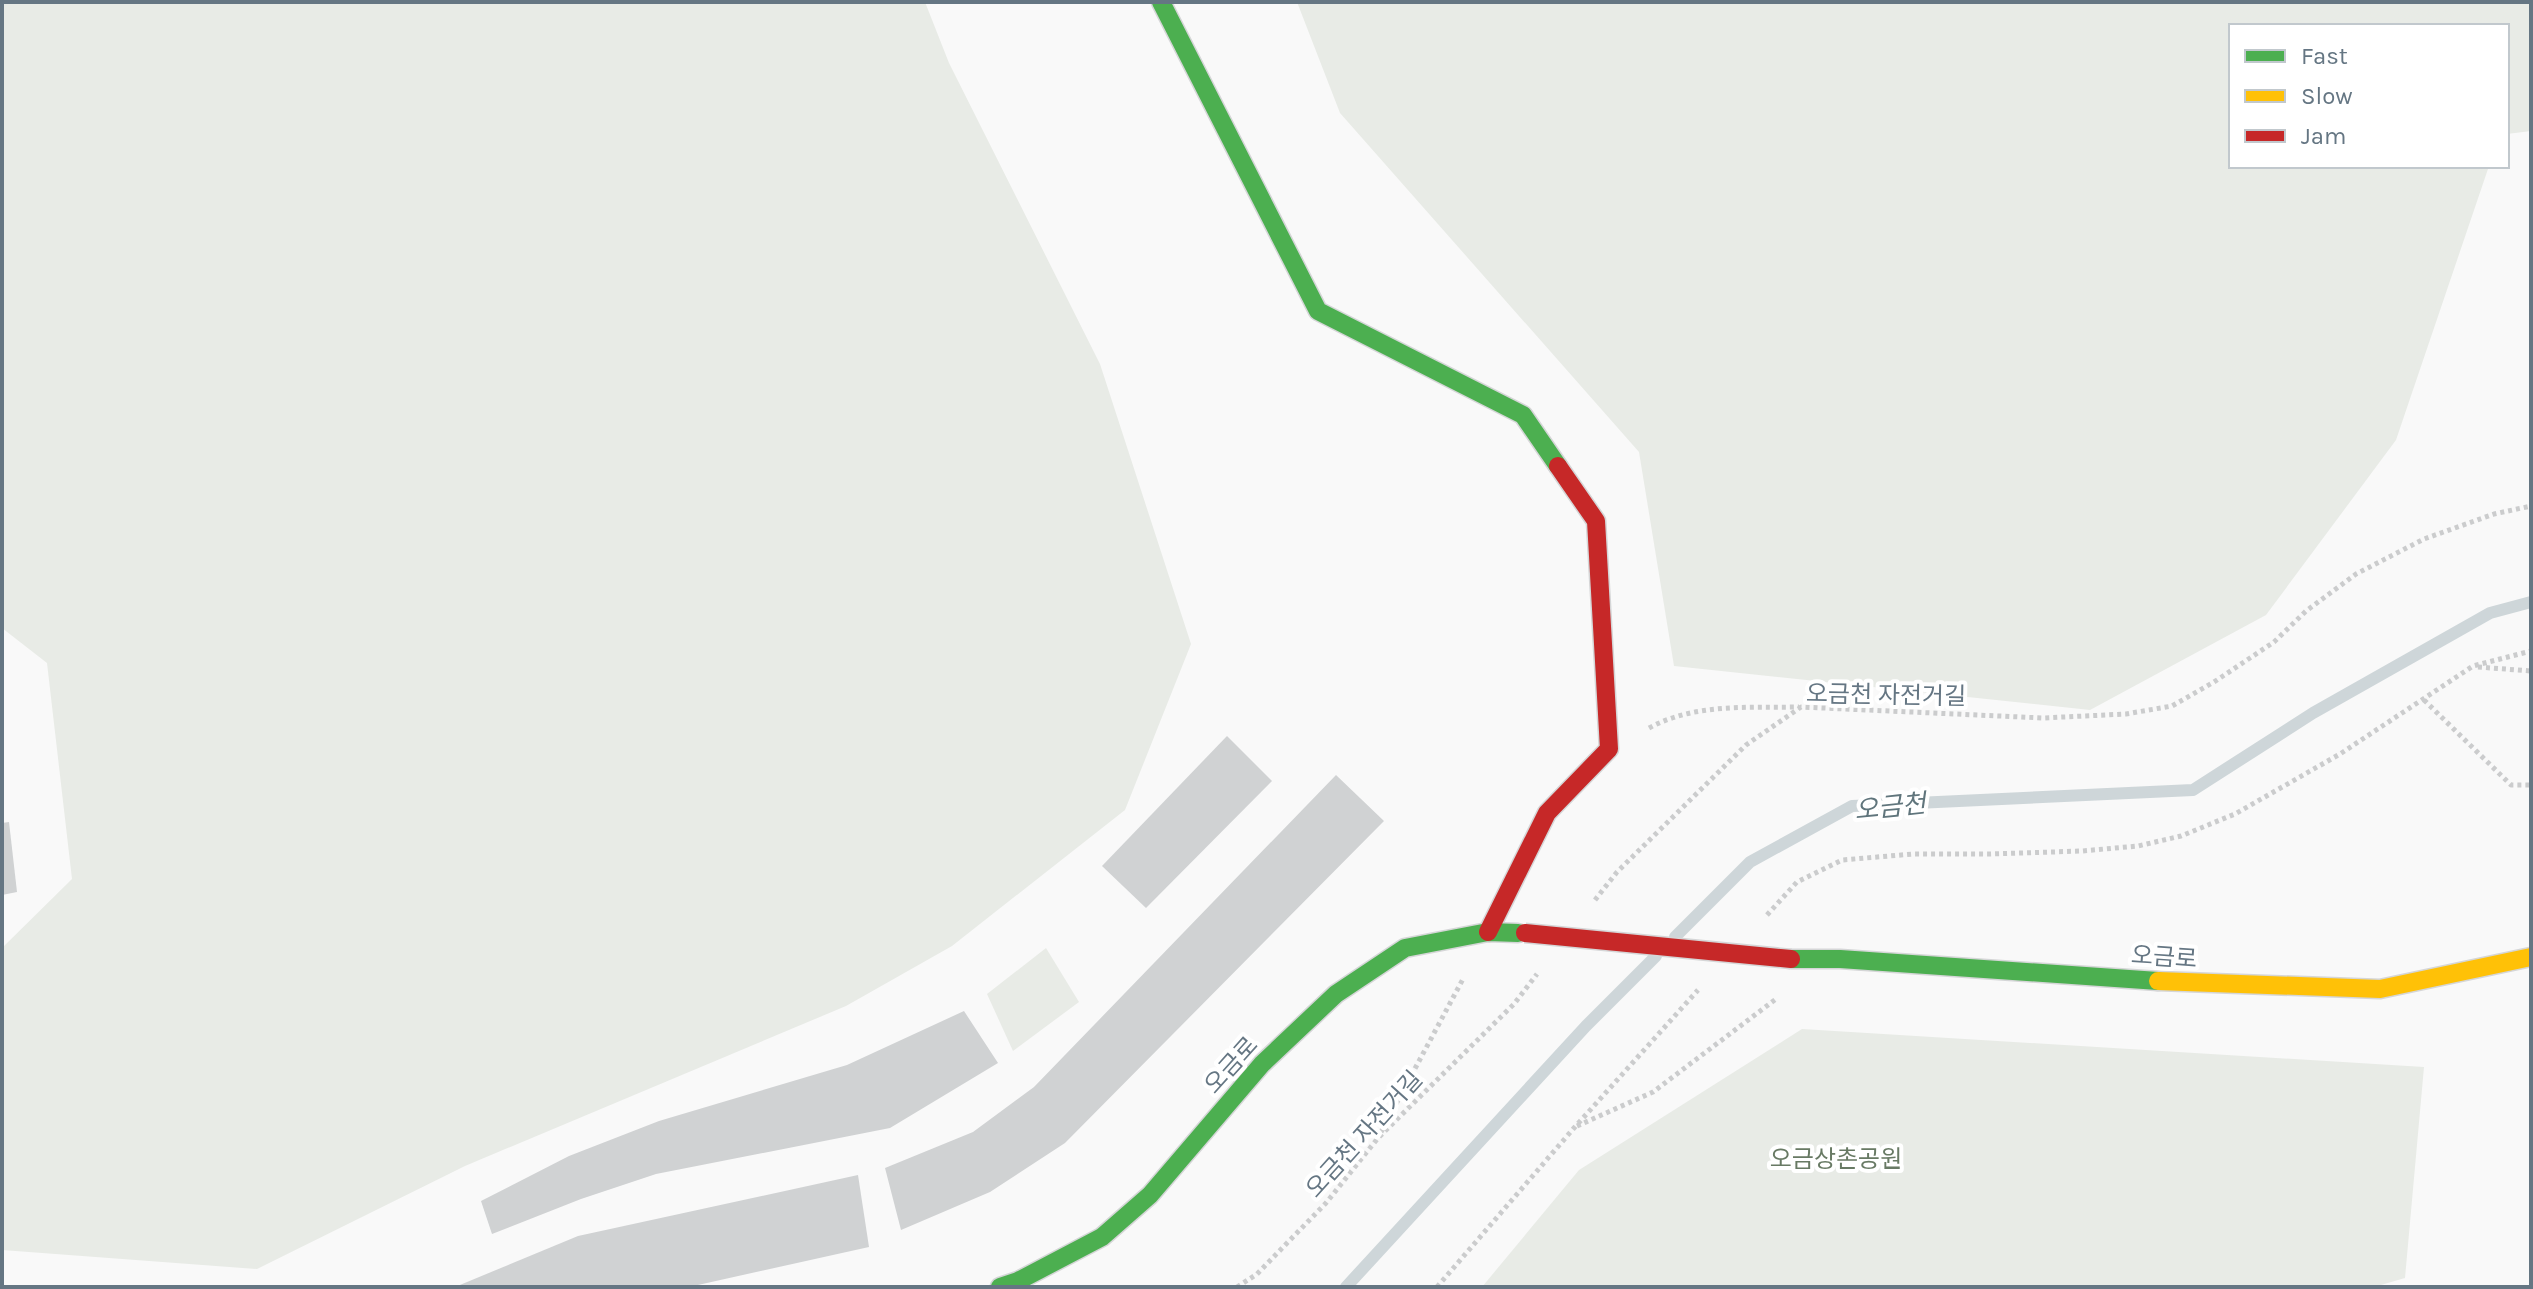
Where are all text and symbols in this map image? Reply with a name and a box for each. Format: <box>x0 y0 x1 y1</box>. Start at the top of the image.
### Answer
legend <box>2229 24 2509 168</box>
text: Fast <box>2301 42 2348 70</box>
text: Slow <box>2301 82 2353 110</box>
text: Jam <box>2301 122 2346 150</box>
street label: 오금천 자전거길 <box>1806 680 1966 710</box>
water label: 오금천 <box>1853 788 1930 826</box>
street label: 오금로 <box>2130 941 2198 973</box>
street label: 오금로 <box>1198 1031 1264 1099</box>
street label: 오금천 자전거길 <box>1300 1065 1428 1203</box>
park label: 오금상촌공원 <box>1770 1145 1902 1173</box>

